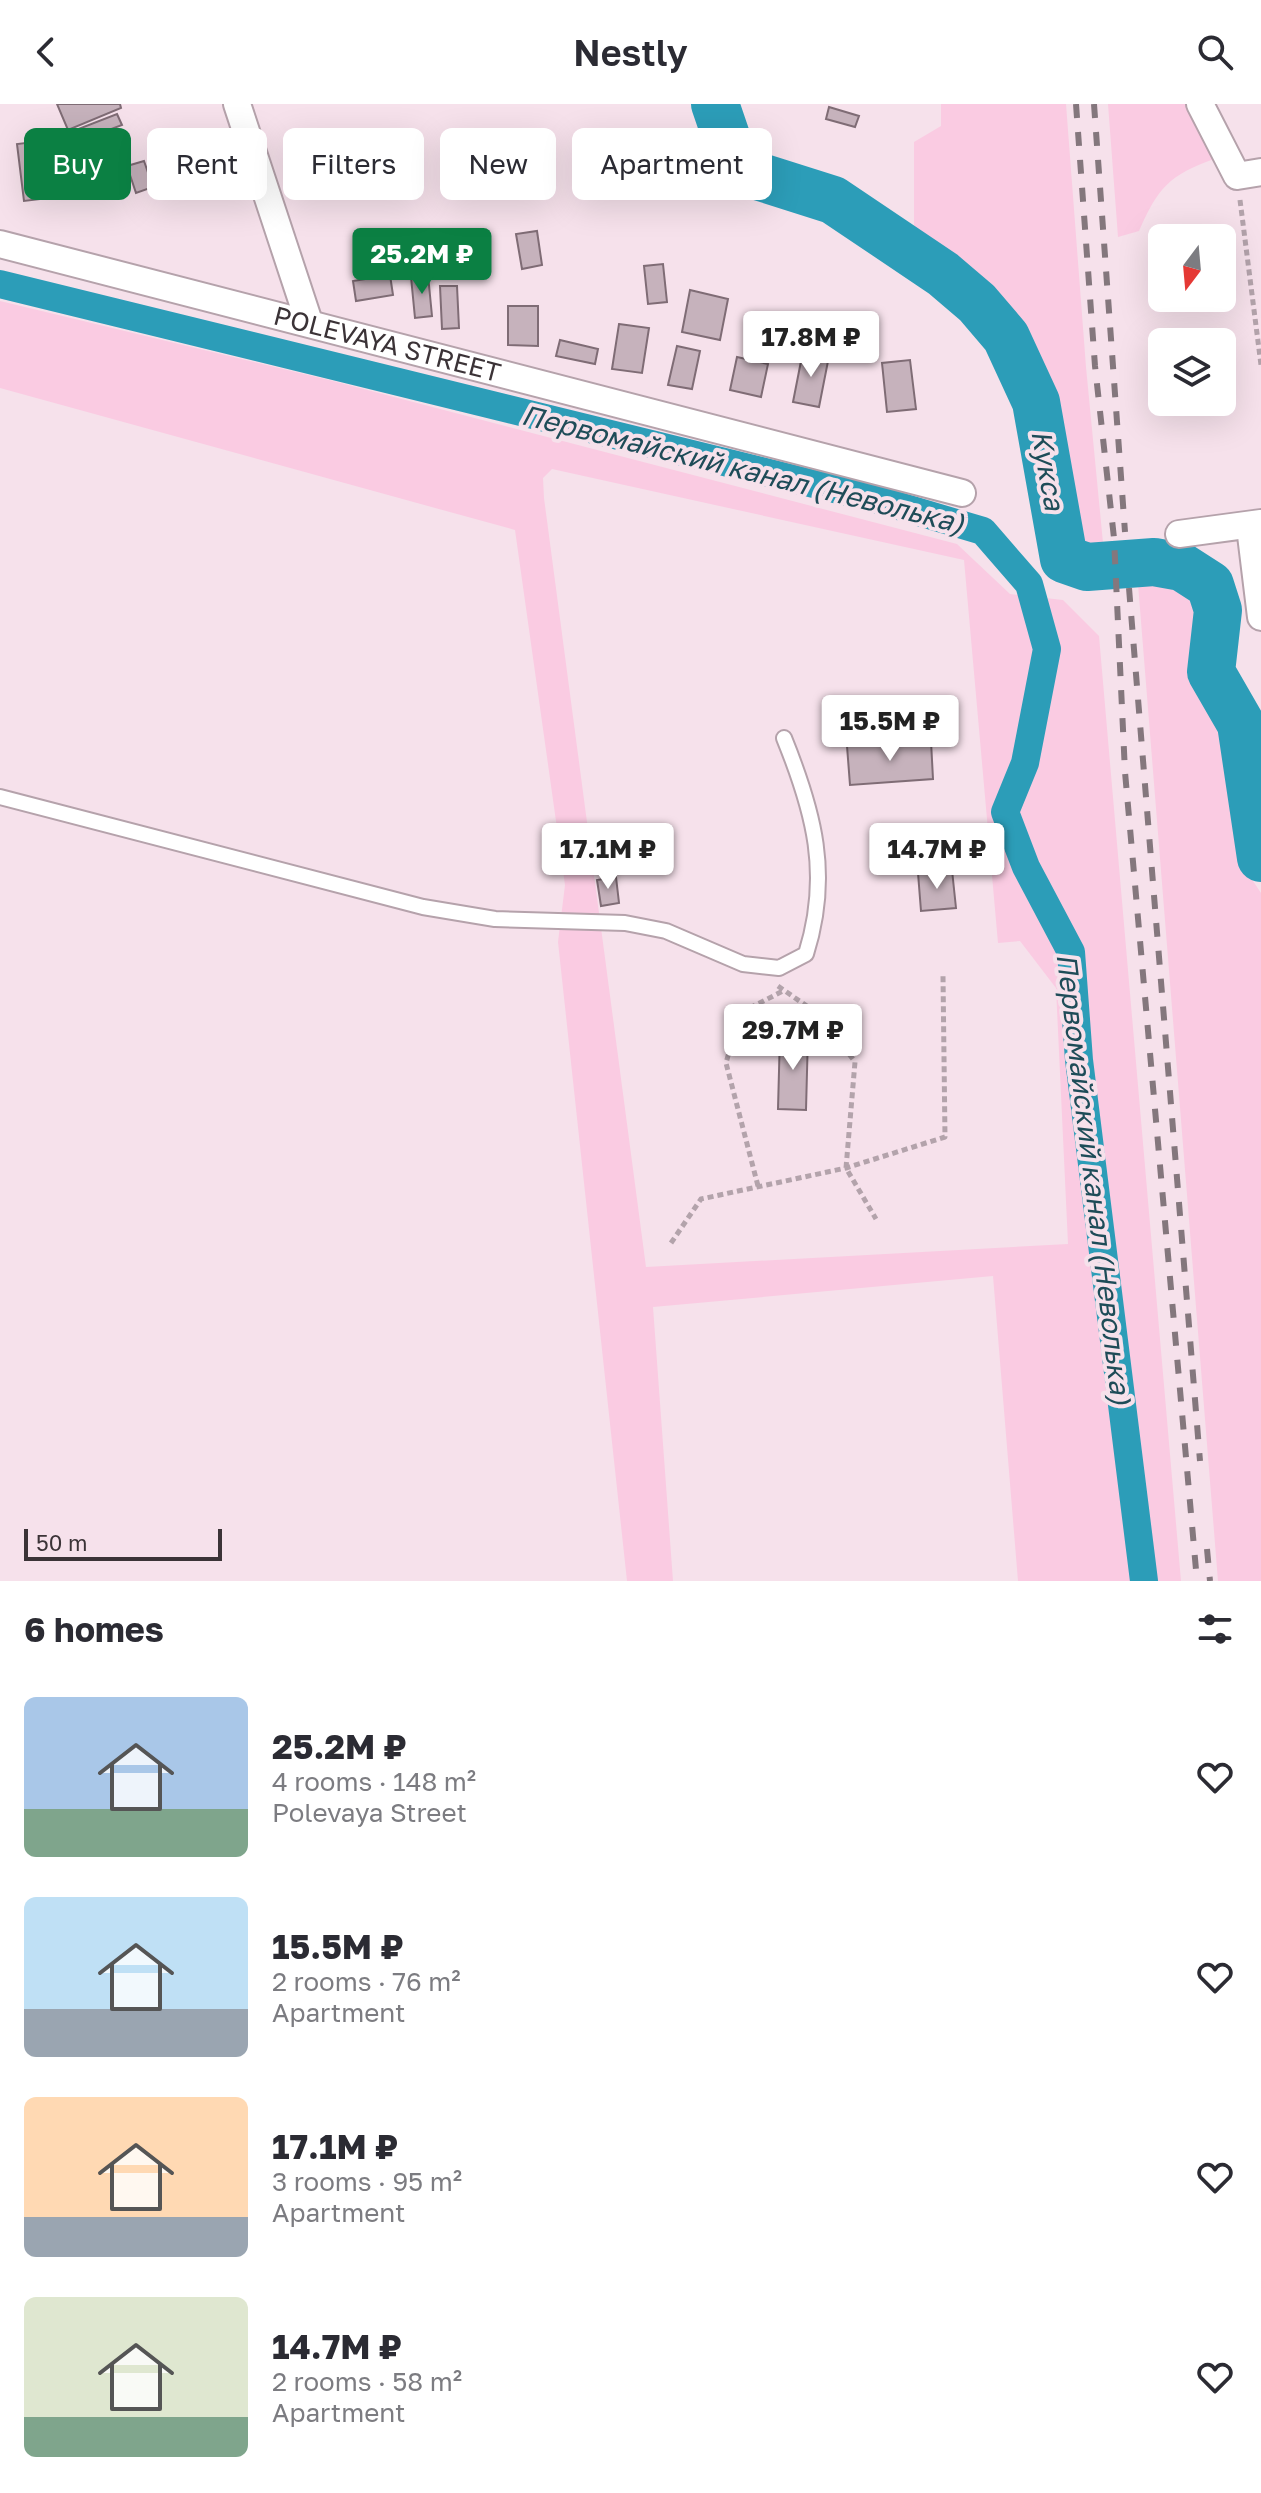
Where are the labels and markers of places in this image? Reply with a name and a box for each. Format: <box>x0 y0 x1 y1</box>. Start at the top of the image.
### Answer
pin: 25.2M ₽ <box>348 228 496 296</box>
pin: 17.8M ₽ <box>737 311 885 379</box>
pin: 15.5M ₽ <box>816 695 964 763</box>
pin: 17.1M ₽ <box>534 823 682 891</box>
pin: 14.7M ₽ <box>863 823 1011 891</box>
pin: 29.7M ₽ <box>719 1004 867 1072</box>

